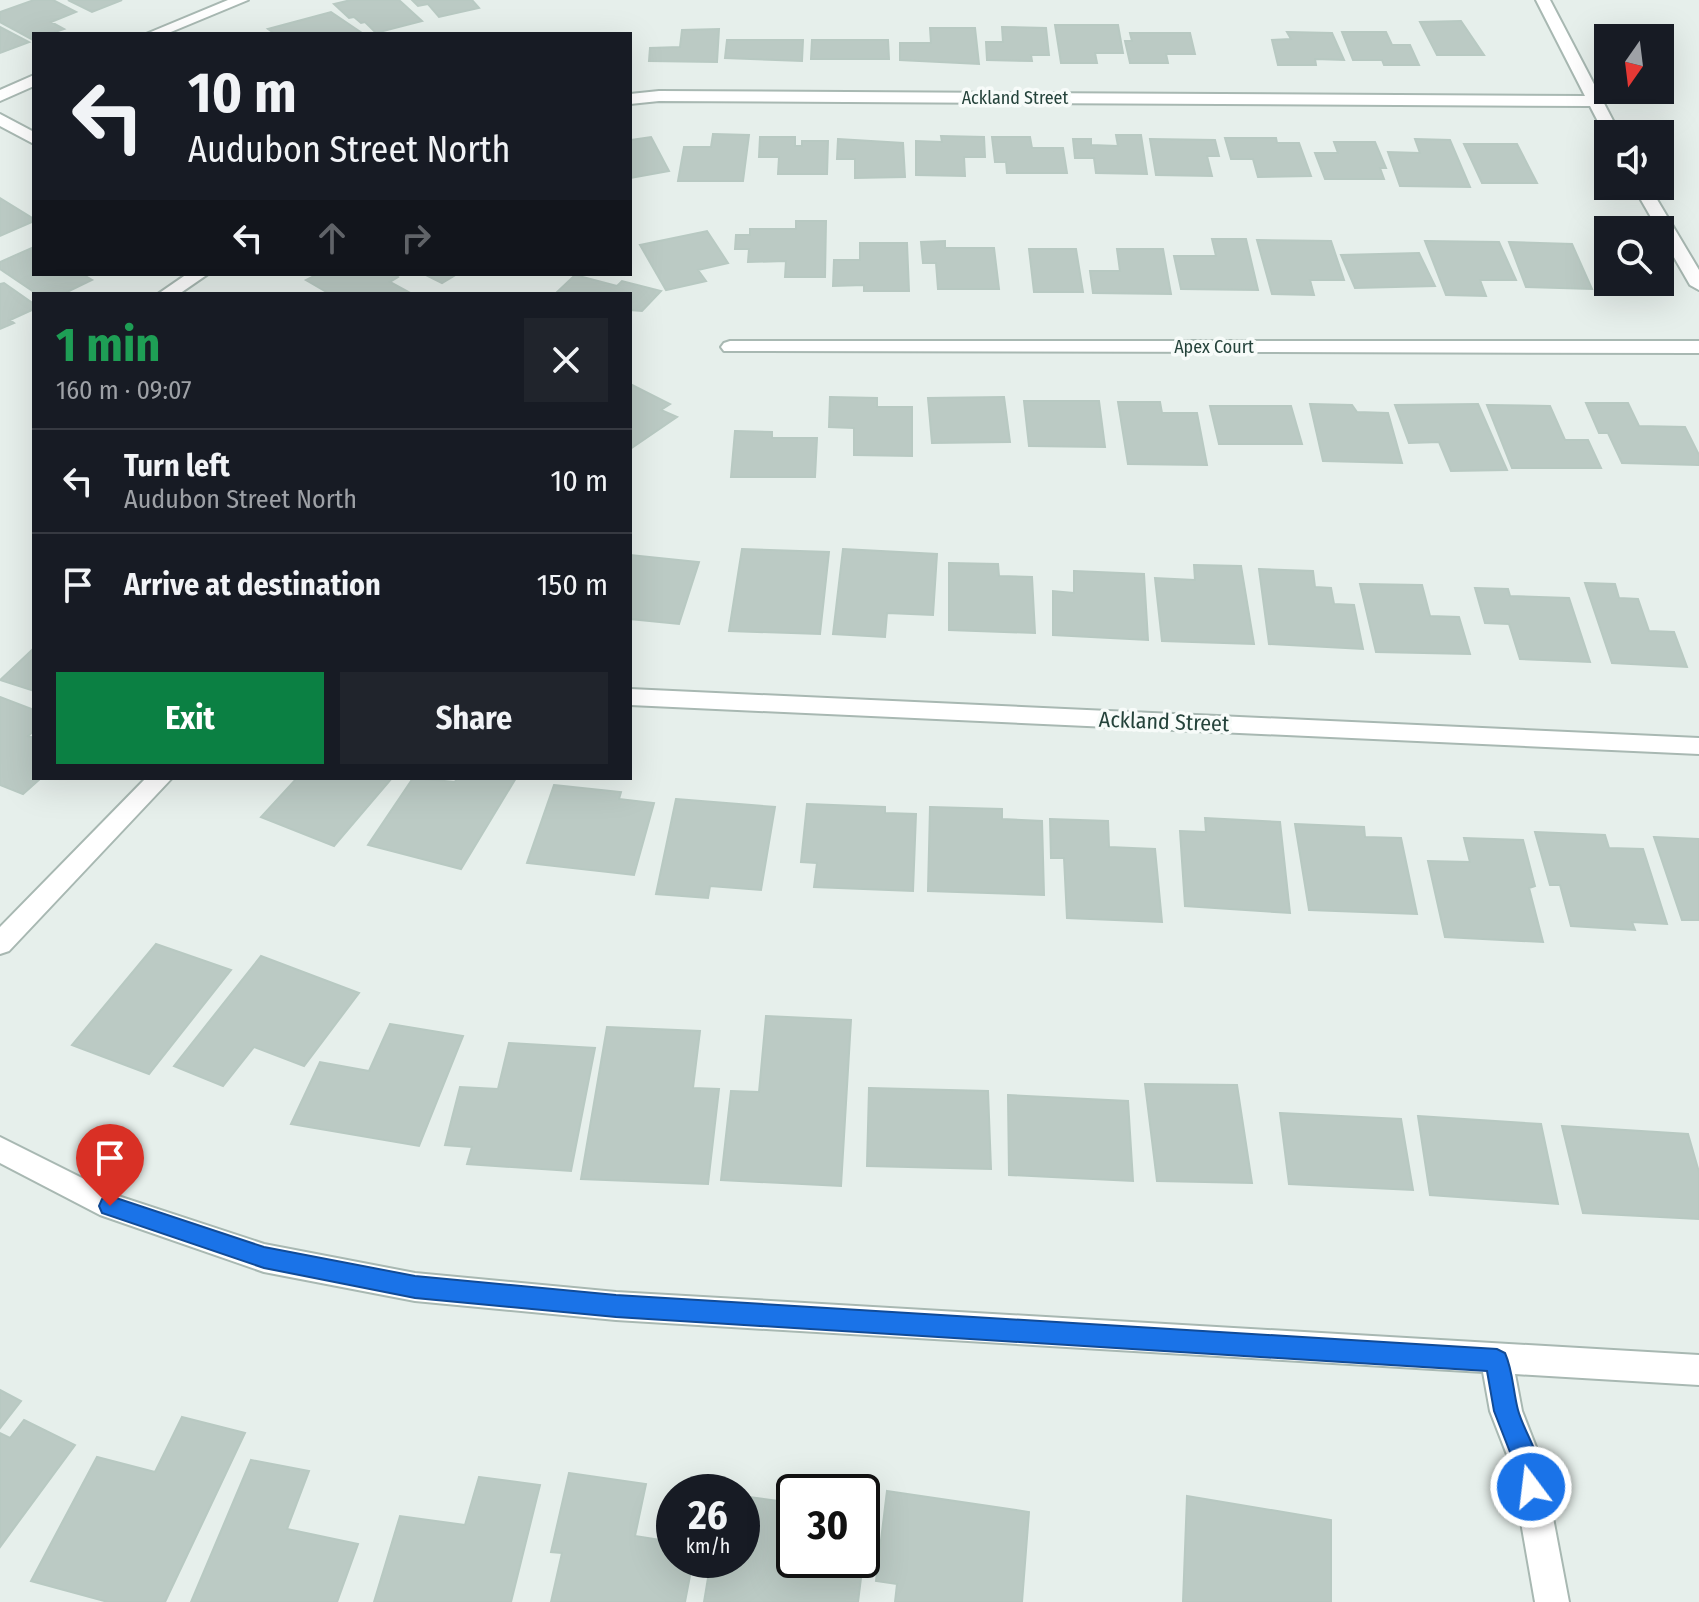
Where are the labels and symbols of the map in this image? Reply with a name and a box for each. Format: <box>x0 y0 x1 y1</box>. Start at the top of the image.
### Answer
north arrow <box>1594 24 1674 104</box>
street label: Ackland Street <box>962 87 1068 109</box>
street label: Apex Court <box>1174 336 1254 358</box>
street label: Ackland Street <box>1098 706 1230 737</box>
pin <box>76 1124 144 1206</box>
position arrow <box>1489 1445 1573 1529</box>
speed limit sign: 30 <box>776 1474 880 1578</box>

